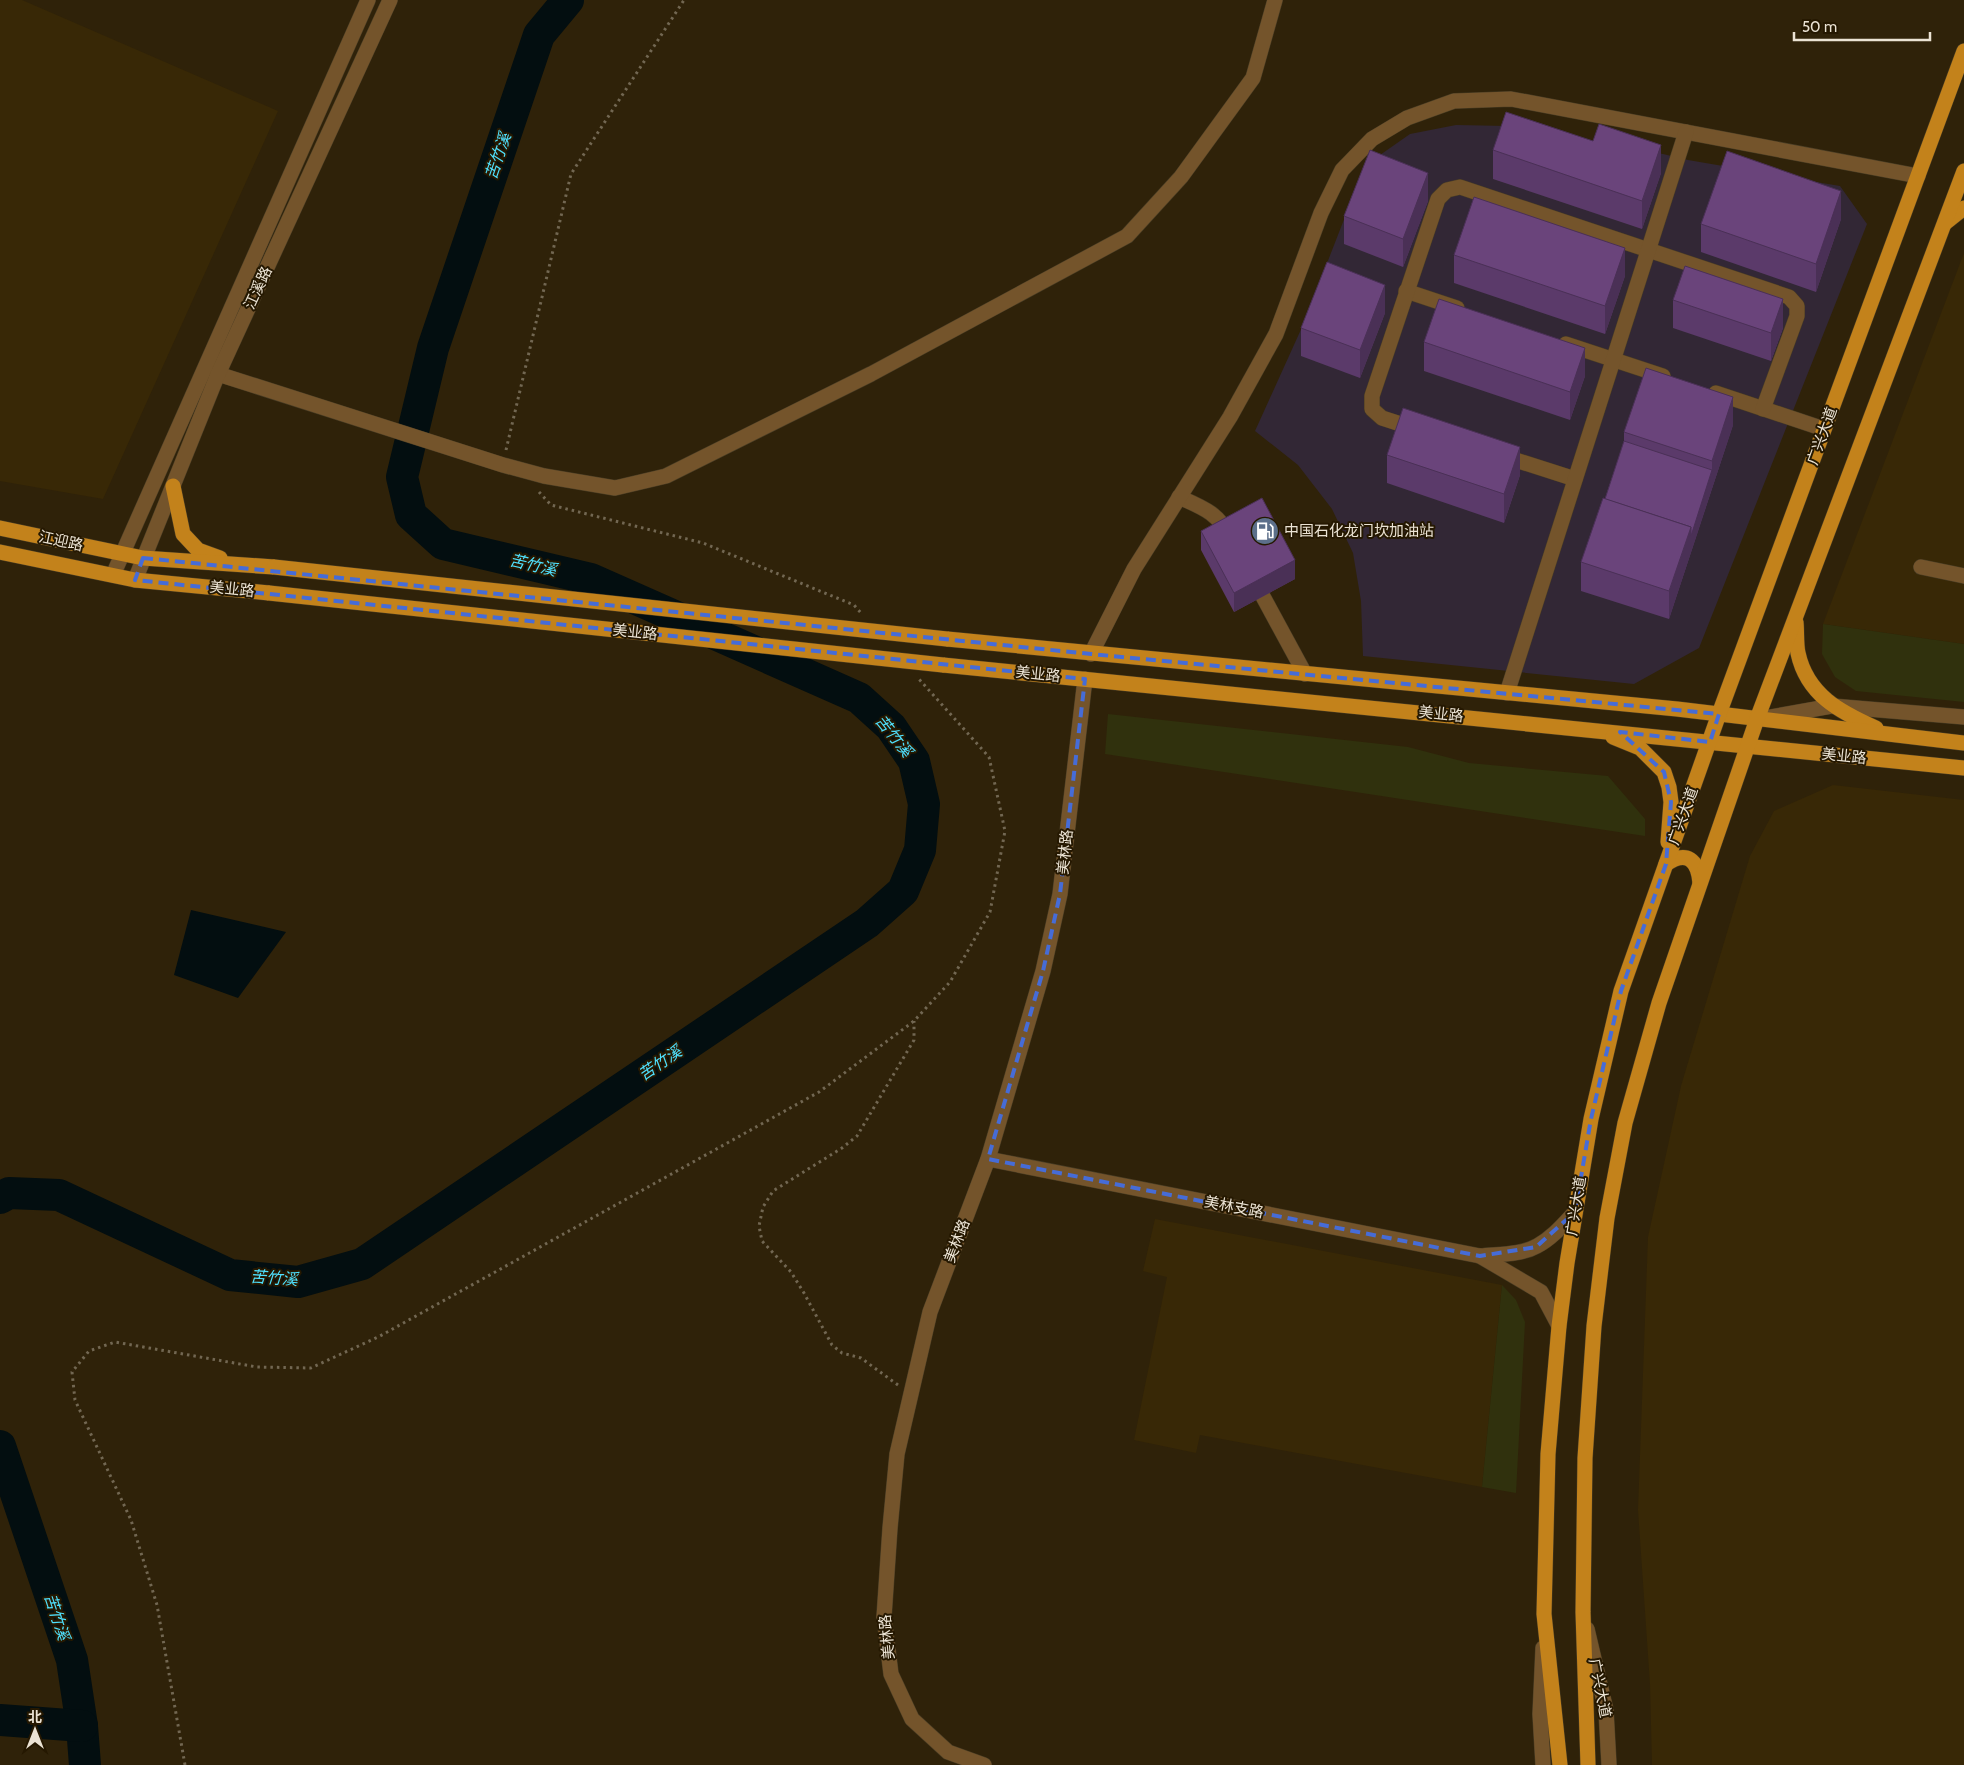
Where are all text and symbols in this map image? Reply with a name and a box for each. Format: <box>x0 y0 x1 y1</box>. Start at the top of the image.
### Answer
scale bar <box>1794 10 1930 42</box>
text: 50 m <box>1802 18 1837 36</box>
water label: 苦竹溪 <box>481 128 515 182</box>
street label: 江溪路 <box>240 264 276 312</box>
street label: 广兴大道 <box>1803 405 1841 467</box>
fuel station icon: 中国石化龙门坎加油站 <box>1250 516 1280 546</box>
place label: 中国石化龙门坎加油站 <box>1284 522 1434 540</box>
street label: 江迎路 <box>37 528 85 554</box>
water label: 苦竹溪 <box>507 550 560 580</box>
street label: 美业路 <box>209 578 255 600</box>
street label: 美业路 <box>612 621 658 643</box>
street label: 美业路 <box>1015 663 1061 685</box>
street label: 美业路 <box>1418 703 1464 725</box>
water label: 苦竹溪 <box>872 711 918 762</box>
street label: 美业路 <box>1821 745 1867 767</box>
street label: 广兴大道 <box>1664 785 1702 847</box>
street label: 美林路 <box>1054 829 1076 875</box>
water label: 苦竹溪 <box>635 1041 687 1084</box>
street label: 广兴大道 <box>1562 1175 1590 1237</box>
street label: 美林支路 <box>1203 1192 1265 1222</box>
street label: 美林路 <box>941 1217 973 1265</box>
water label: 苦竹溪 <box>249 1267 301 1289</box>
water label: 苦竹溪 <box>41 1591 74 1645</box>
street label: 美林路 <box>876 1614 898 1660</box>
street label: 广兴大道 <box>1585 1657 1615 1719</box>
north arrow <box>10 1705 60 1755</box>
text: 北 <box>28 1708 42 1726</box>

